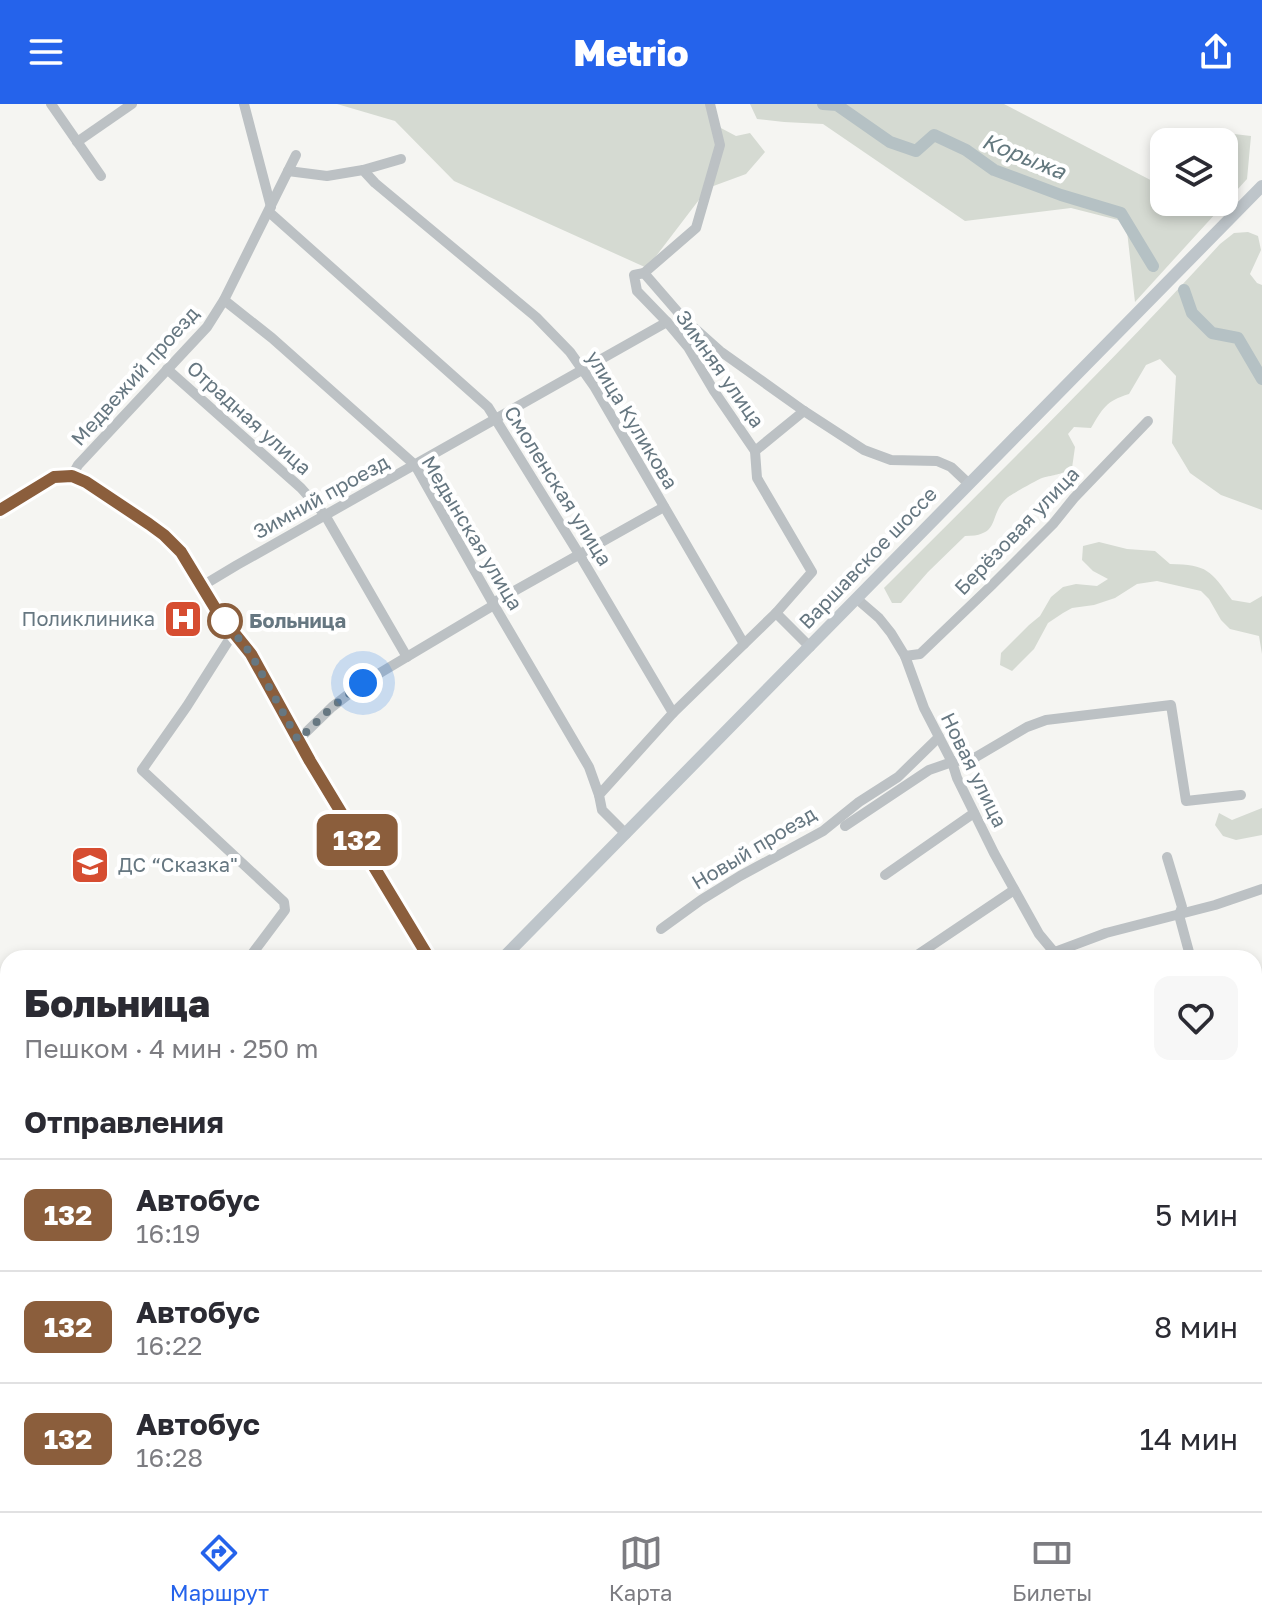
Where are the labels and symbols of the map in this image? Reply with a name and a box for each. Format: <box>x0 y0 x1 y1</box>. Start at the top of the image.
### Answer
water label: Корыжа <box>979 127 1071 185</box>
street label: Медвежий проезд <box>65 301 203 450</box>
street label: Зимняя улица <box>671 305 770 432</box>
street label: улица Куликова <box>582 346 684 493</box>
street label: Отрадная улица <box>183 355 317 479</box>
street label: Смоленская улица <box>500 401 618 570</box>
street label: Зимний проезд <box>248 449 393 543</box>
street label: Медынская улица <box>417 451 528 614</box>
street label: Берёзовая улица <box>949 461 1084 599</box>
street label: Варшавское шоссе <box>793 481 941 633</box>
hospital icon: Поликлиника <box>162 598 204 640</box>
marker: Больница <box>208 604 242 638</box>
place label: Поликлиника <box>22 606 155 630</box>
place label: Больница <box>249 608 346 632</box>
your location <box>343 663 383 703</box>
street label: Новая улица <box>937 708 1013 831</box>
street label: Новый проезд <box>687 801 820 894</box>
line badge: 132 <box>311 814 403 866</box>
school or university icon: ДС “Сказка" <box>69 844 111 886</box>
place label: ДС “Сказка" <box>118 852 238 876</box>

